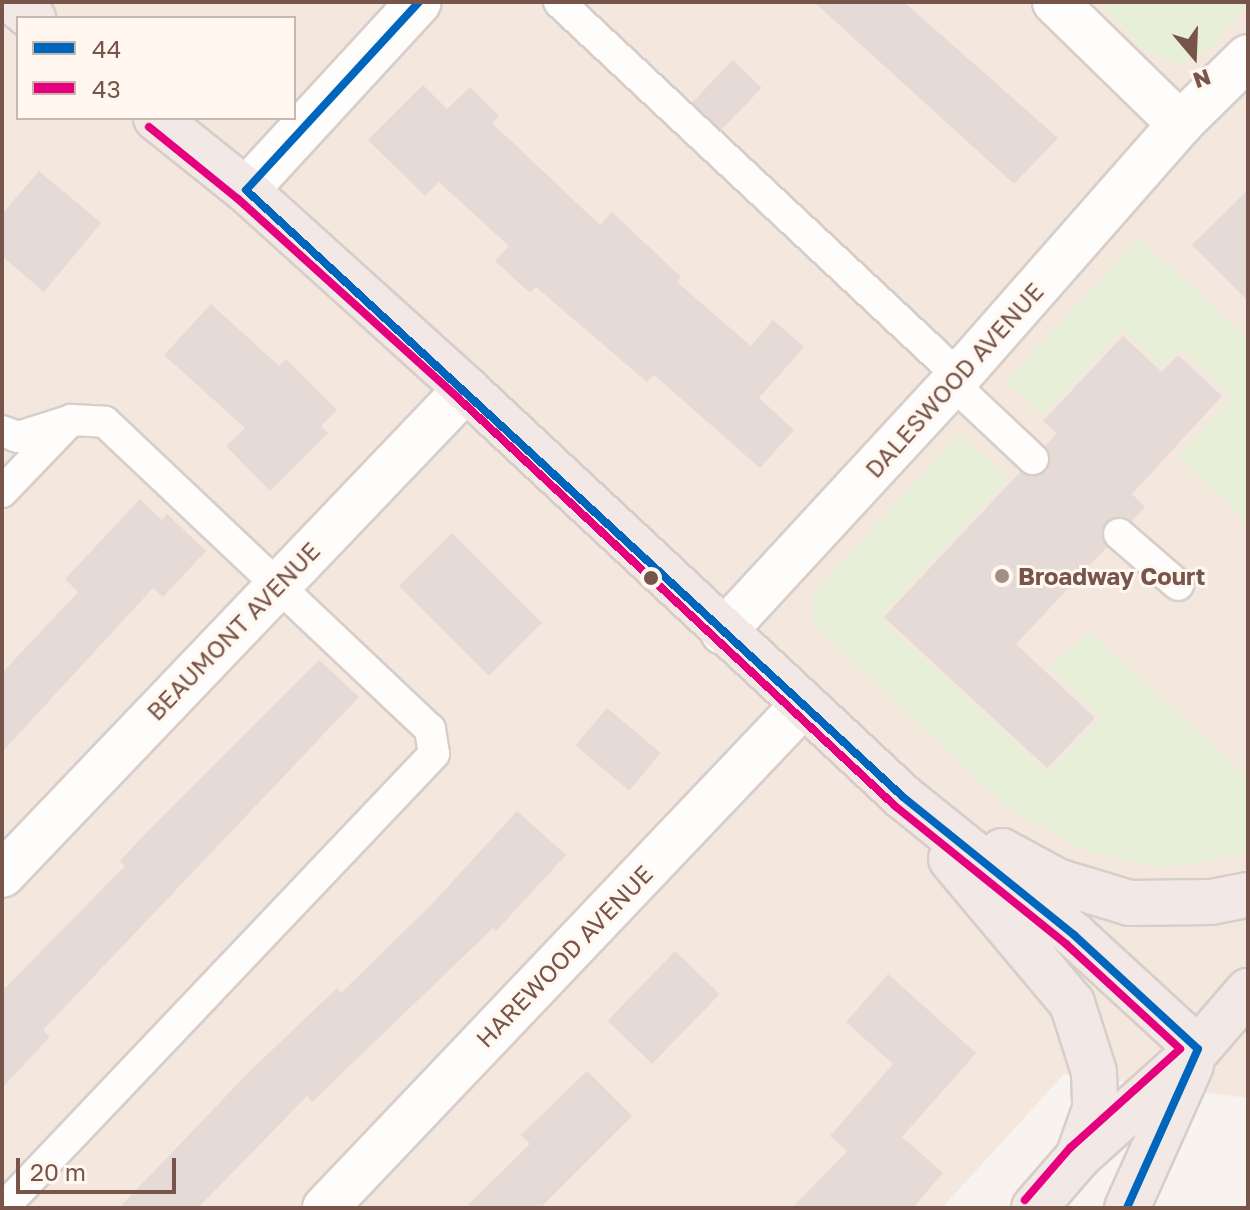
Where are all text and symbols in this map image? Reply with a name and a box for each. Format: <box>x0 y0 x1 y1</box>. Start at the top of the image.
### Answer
legend <box>16 16 296 120</box>
north arrow <box>1154 16 1234 96</box>
text: 44 <box>92 34 121 63</box>
text: N <box>1190 64 1214 95</box>
text: 43 <box>92 74 121 103</box>
street label: DALESWOOD AVENUE <box>859 277 1049 483</box>
street label: BEAUMONT AVENUE <box>141 536 325 726</box>
place label: Broadway Court <box>1018 562 1205 590</box>
marker: Broadway Court <box>993 567 1011 585</box>
unlabelled marker <box>643 570 659 586</box>
street label: HAREWOOD AVENUE <box>470 859 658 1053</box>
scale bar <box>20 1142 180 1192</box>
text: 20 m <box>30 1157 86 1186</box>

